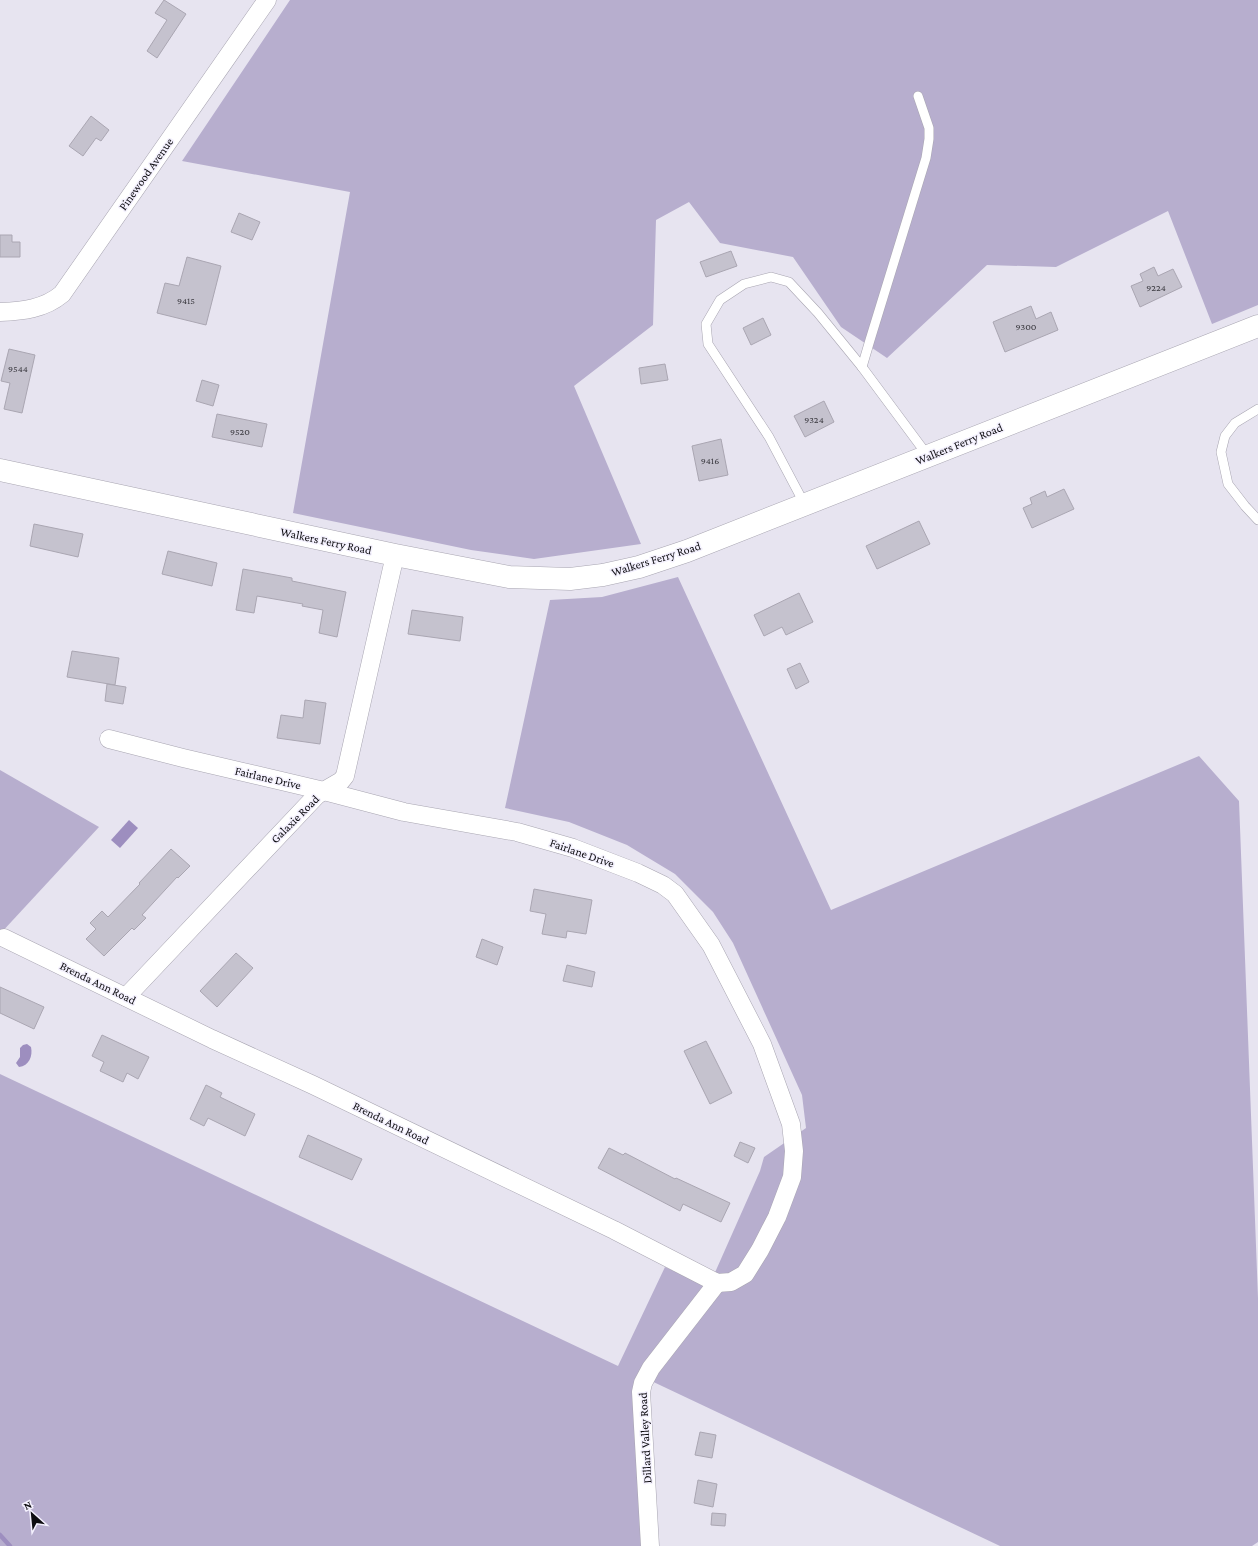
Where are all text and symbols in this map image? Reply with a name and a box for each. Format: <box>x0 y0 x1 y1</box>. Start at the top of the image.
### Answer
street label: Pinewood Avenue <box>116 135 176 213</box>
house number: 9224 <box>1146 282 1166 293</box>
house number: 9415 <box>177 295 195 306</box>
house number: 9300 <box>1016 321 1037 332</box>
house number: 9544 <box>8 363 28 374</box>
house number: 9324 <box>804 414 824 425</box>
street label: Walkers Ferry Road <box>913 420 1005 468</box>
house number: 9520 <box>230 426 250 437</box>
house number: 9416 <box>701 455 719 466</box>
street label: Walkers Ferry Road <box>279 525 374 558</box>
street label: Walkers Ferry Road <box>610 539 703 579</box>
street label: Fairlane Drive <box>234 764 302 792</box>
street label: Galaxie Road <box>268 791 323 846</box>
street label: Fairlane Drive <box>548 835 616 871</box>
street label: Brenda Ann Road <box>58 959 139 1008</box>
street label: Brenda Ann Road <box>351 1099 432 1148</box>
street label: Dillard Valley Road <box>636 1391 654 1484</box>
north arrow <box>12 1494 52 1534</box>
text: N <box>21 1498 34 1512</box>

